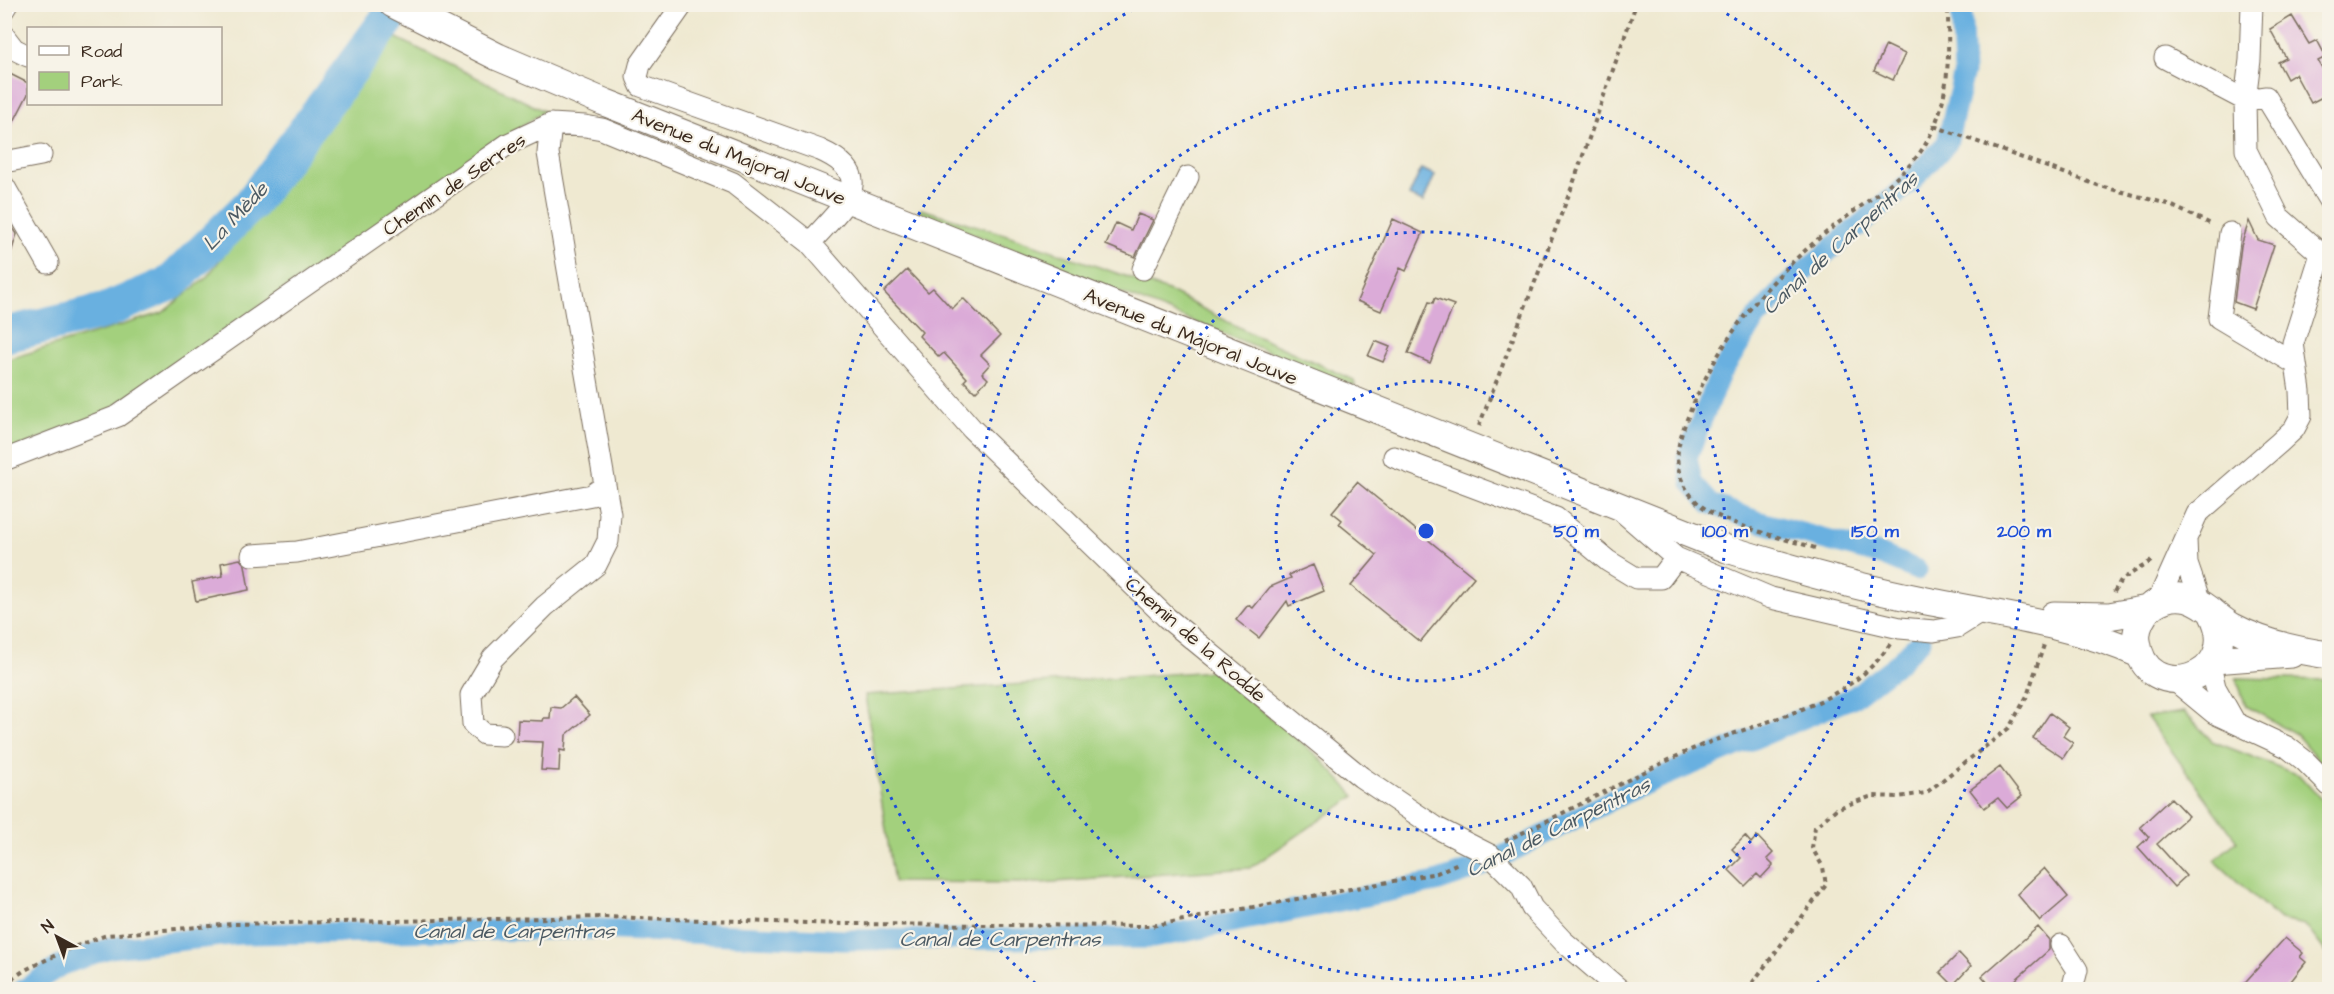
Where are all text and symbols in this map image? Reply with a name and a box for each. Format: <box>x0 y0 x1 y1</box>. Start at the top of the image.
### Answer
legend <box>27 27 222 105</box>
text: Road <box>81 39 122 64</box>
text: Park <box>81 69 123 94</box>
street label: Avenue du Majoral Jouve <box>627 101 850 213</box>
street label: Chemin de Serres <box>377 126 532 243</box>
water label: Canal de Carpentras <box>1756 164 1926 321</box>
water label: La Mède <box>196 174 276 257</box>
street label: Avenue du Majoral Jouve <box>1079 281 1302 393</box>
text: 50 m <box>1553 519 1600 544</box>
text: 100 m <box>1702 519 1749 544</box>
text: 150 m <box>1851 519 1900 544</box>
text: 200 m <box>1996 519 2052 544</box>
centre of rings <box>1416 521 1436 541</box>
street label: Chemin de la Rodde <box>1119 571 1272 709</box>
water label: Canal de Carpentras <box>1462 770 1656 885</box>
north arrow <box>27 907 87 967</box>
text: N <box>37 915 59 938</box>
water label: Canal de Carpentras <box>414 917 616 946</box>
water label: Canal de Carpentras <box>900 925 1102 954</box>

